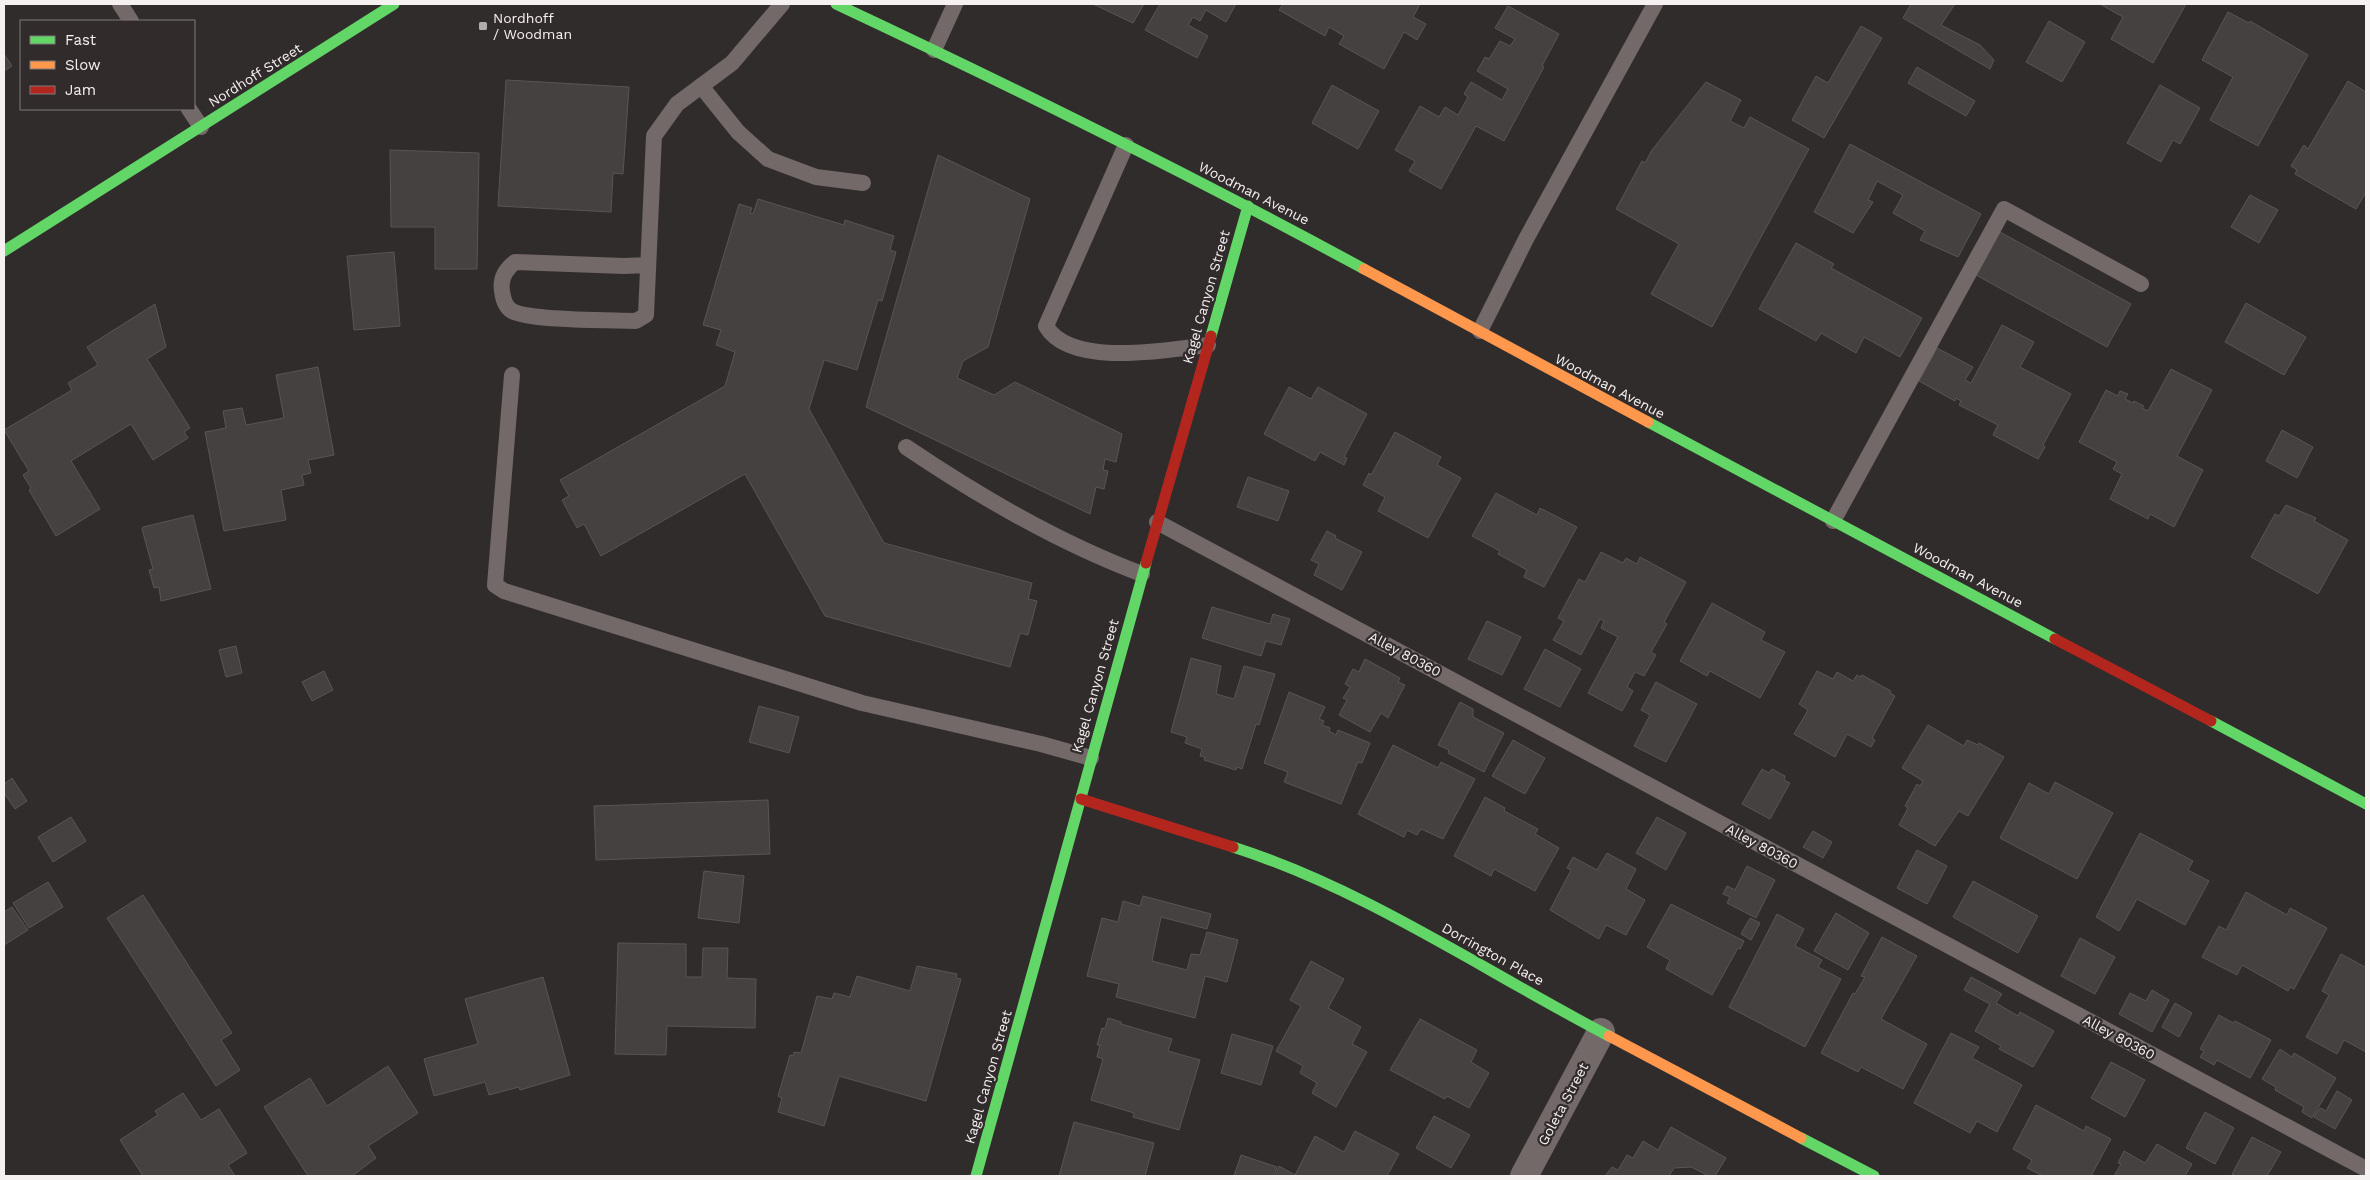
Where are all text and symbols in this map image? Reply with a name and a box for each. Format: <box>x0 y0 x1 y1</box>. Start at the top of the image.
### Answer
place label: Nordhoff / Woodman <box>493 10 572 42</box>
legend <box>20 20 195 110</box>
marker: Nordhoff / Woodman <box>477 20 489 32</box>
text: Fast <box>65 31 97 49</box>
street label: Nordhoff Street <box>205 40 305 110</box>
text: Slow <box>65 56 101 74</box>
text: Jam <box>65 81 96 99</box>
street label: Woodman Avenue <box>1196 158 1312 228</box>
street label: Kagel Canyon Street <box>1179 228 1233 366</box>
street label: Woodman Avenue <box>1552 350 1668 422</box>
street label: Woodman Avenue <box>1910 539 2026 611</box>
street label: Kagel Canyon Street <box>1068 617 1122 755</box>
street label: Alley 80360 <box>1366 628 1444 680</box>
street label: Alley 80360 <box>1723 820 1801 872</box>
street label: Dorrington Place <box>1439 919 1547 989</box>
street label: Kagel Canyon Street <box>961 1008 1015 1146</box>
street label: Alley 80360 <box>2080 1011 2158 1063</box>
street label: Goleta Street <box>1535 1060 1592 1148</box>

